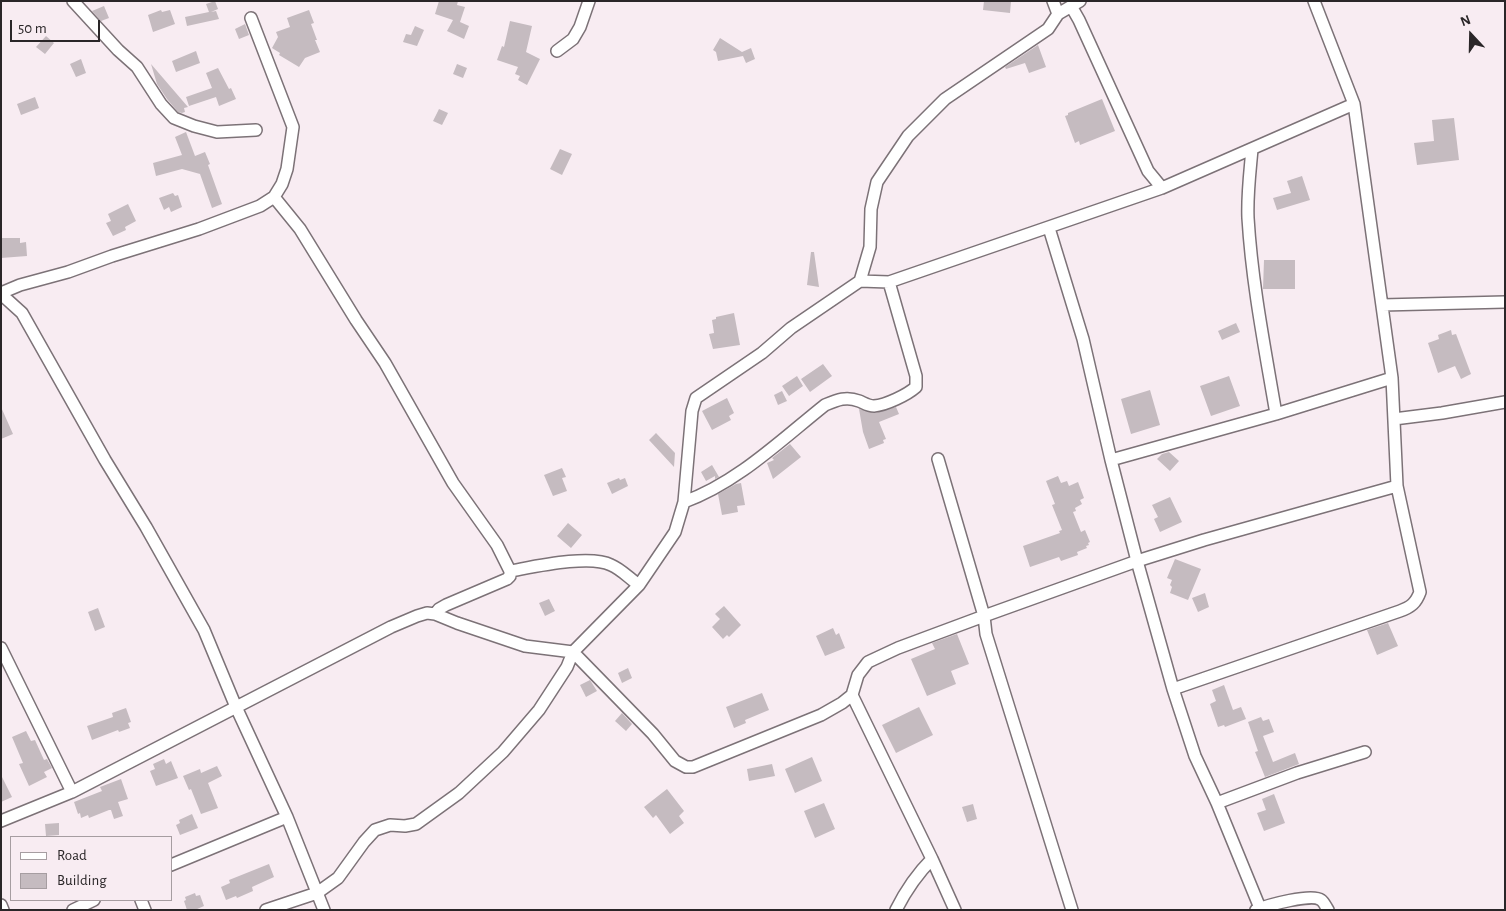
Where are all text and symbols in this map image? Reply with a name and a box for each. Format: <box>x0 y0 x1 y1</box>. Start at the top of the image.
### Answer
scale bar <box>12 10 102 42</box>
north arrow <box>1446 10 1496 60</box>
text: N <box>1459 13 1473 29</box>
text: 50 m <box>18 21 47 36</box>
legend <box>10 836 172 901</box>
text: Road <box>57 848 87 863</box>
text: Building <box>57 873 107 888</box>

